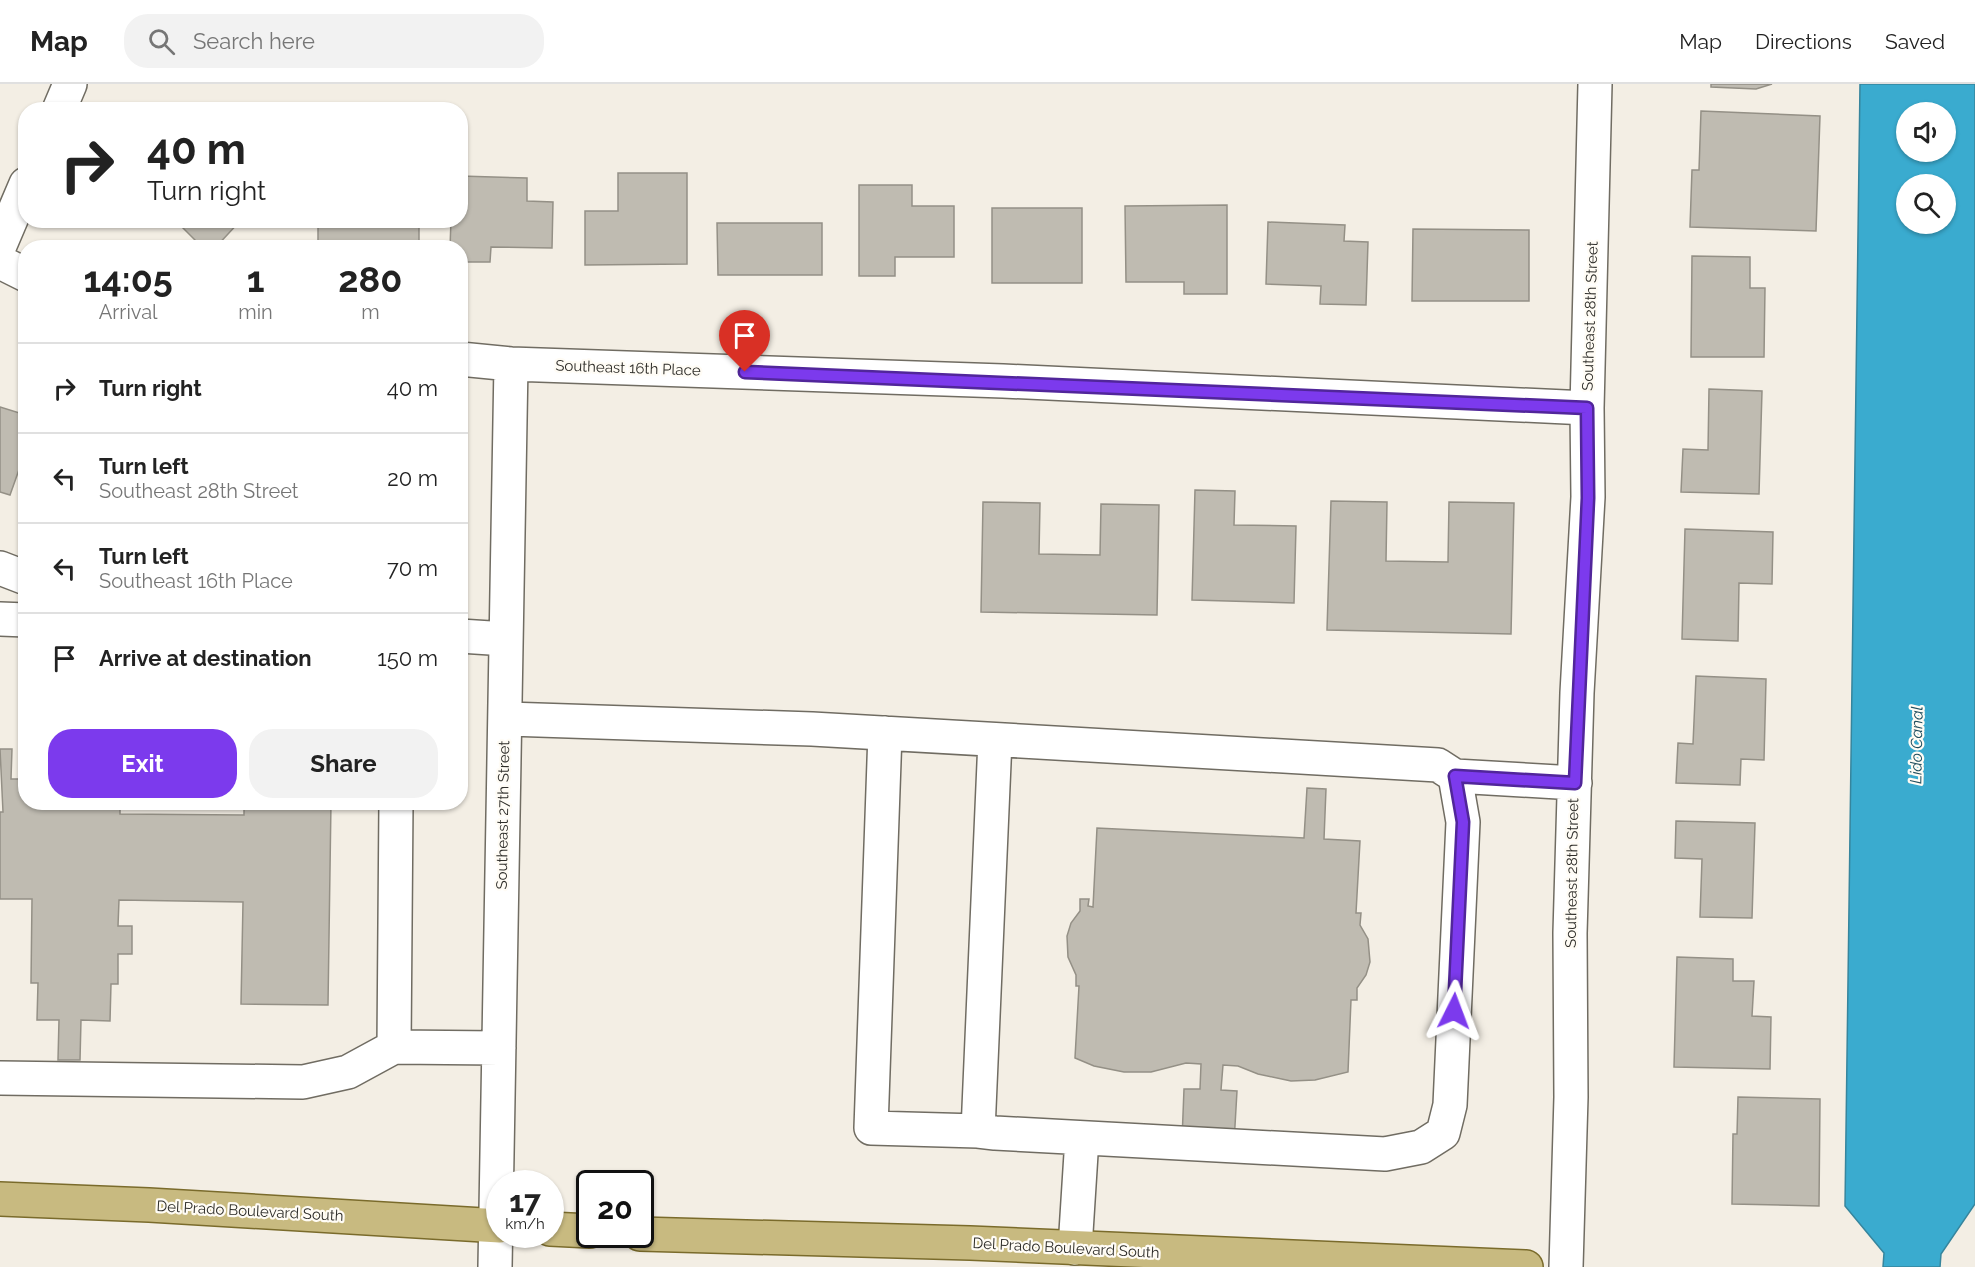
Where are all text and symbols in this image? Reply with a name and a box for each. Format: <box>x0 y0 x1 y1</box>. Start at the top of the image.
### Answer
search box <box>124 14 544 68</box>
text: Map <box>30 25 88 58</box>
icon: search <box>145 25 178 58</box>
text: Search here <box>193 28 315 54</box>
text: Map <box>1679 29 1722 54</box>
text: Directions <box>1755 29 1852 54</box>
text: Saved <box>1885 29 1945 54</box>
map controls <box>1896 102 1956 234</box>
button: sound <box>1896 102 1956 162</box>
text: 40 m <box>147 125 246 174</box>
icon: right <box>48 126 126 204</box>
button: search <box>1896 174 1956 234</box>
text: Turn right <box>147 175 266 206</box>
street label: Southeast 28th Street <box>1578 241 1602 391</box>
text: 14:05 <box>84 258 173 300</box>
text: 1 <box>247 258 264 300</box>
text: 280 <box>338 258 402 300</box>
text: Arrival <box>99 300 158 324</box>
text: min <box>238 300 273 324</box>
text: m <box>361 300 380 324</box>
pin <box>719 310 770 372</box>
icon: arrive <box>728 319 761 352</box>
street label: Southeast 16th Place <box>555 356 701 380</box>
icon: right <box>48 372 81 405</box>
text: Turn right <box>99 375 202 401</box>
text: 40 m <box>387 375 438 401</box>
text: Turn left <box>99 453 189 479</box>
icon: left <box>48 462 81 495</box>
text: 20 m <box>387 465 438 491</box>
text: Southeast 28th Street <box>99 479 299 503</box>
text: Turn left <box>99 543 189 569</box>
icon: left <box>48 552 81 585</box>
text: 70 m <box>387 555 438 581</box>
text: Southeast 16th Place <box>99 569 293 593</box>
icon: arrive <box>48 642 81 675</box>
text: Arrive at destination <box>99 645 312 671</box>
text: 150 m <box>377 645 438 671</box>
water label: Lido Canal <box>1906 706 1927 784</box>
button: Exit <box>48 729 237 798</box>
button: Share <box>249 729 438 798</box>
street label: Southeast 27th Street <box>493 740 513 890</box>
street label: Southeast 28th Street <box>1562 798 1582 948</box>
position arrow <box>1422 979 1486 1043</box>
speed limit sign: 20 <box>576 1170 654 1248</box>
text: 17 <box>509 1184 541 1219</box>
street label: Del Prado Boulevard South <box>156 1197 344 1225</box>
text: km/h <box>505 1215 545 1233</box>
street label: Del Prado Boulevard South <box>972 1234 1160 1262</box>

